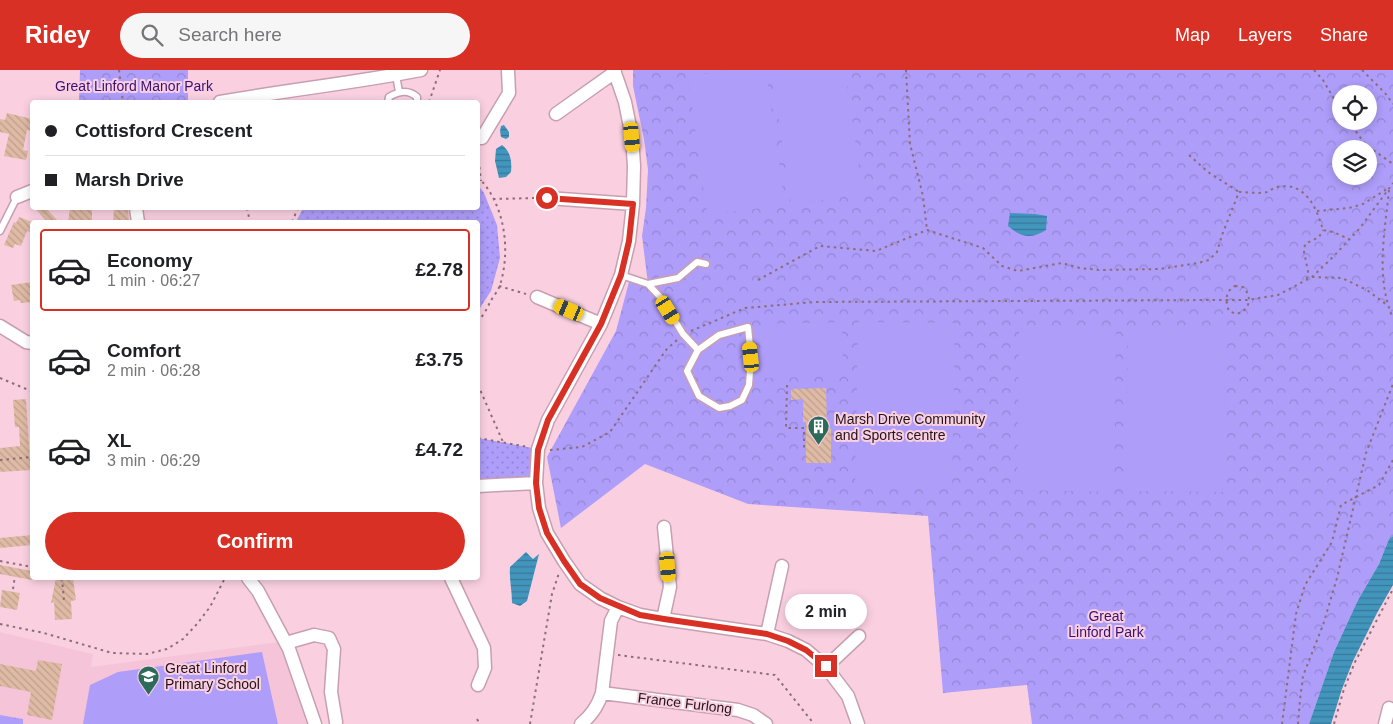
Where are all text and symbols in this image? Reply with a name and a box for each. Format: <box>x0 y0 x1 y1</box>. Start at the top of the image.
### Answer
search box <box>120 13 470 58</box>
text: Ridey <box>25 21 90 48</box>
icon: search <box>138 21 166 49</box>
text: Search here <box>178 24 282 45</box>
text: Map <box>1175 25 1210 45</box>
text: Layers <box>1238 25 1292 45</box>
text: Share <box>1320 25 1368 45</box>
park label: Great Linford Manor Park <box>55 78 214 94</box>
map controls <box>1332 85 1377 185</box>
button: locate <box>1332 85 1377 130</box>
text: Cottisford Crescent <box>75 120 252 141</box>
car <box>623 121 640 153</box>
button: layers <box>1332 140 1377 185</box>
text: Marsh Drive <box>75 169 184 190</box>
route start <box>536 187 558 209</box>
icon: car <box>47 248 92 293</box>
text: Economy <box>107 250 193 271</box>
text: £2.78 <box>415 259 463 280</box>
text: 1 min · 06:27 <box>107 272 200 289</box>
car <box>653 293 682 327</box>
car <box>552 297 585 323</box>
icon: car <box>47 338 92 383</box>
text: Comfort <box>107 340 181 361</box>
car <box>741 341 760 373</box>
text: £3.75 <box>415 349 463 370</box>
text: 2 min · 06:28 <box>107 362 200 379</box>
place label: Marsh Drive Community and Sports centre <box>835 411 985 443</box>
building icon: Marsh Drive Community and Sports centre <box>807 415 831 446</box>
icon: car <box>47 428 92 473</box>
text: XL <box>107 430 131 451</box>
text: £4.72 <box>415 439 463 460</box>
text: 3 min · 06:29 <box>107 452 200 469</box>
button: Confirm <box>45 512 465 570</box>
car <box>659 551 676 583</box>
callout: 2 min <box>785 594 867 628</box>
text: 2 min <box>805 603 847 620</box>
park label: Great Linford Park <box>1068 608 1145 640</box>
route end <box>815 655 837 677</box>
place label: Great Linford Primary School <box>165 660 260 692</box>
school or university icon: Great Linford Primary School <box>137 664 161 695</box>
street label: France Furlong <box>637 689 733 717</box>

